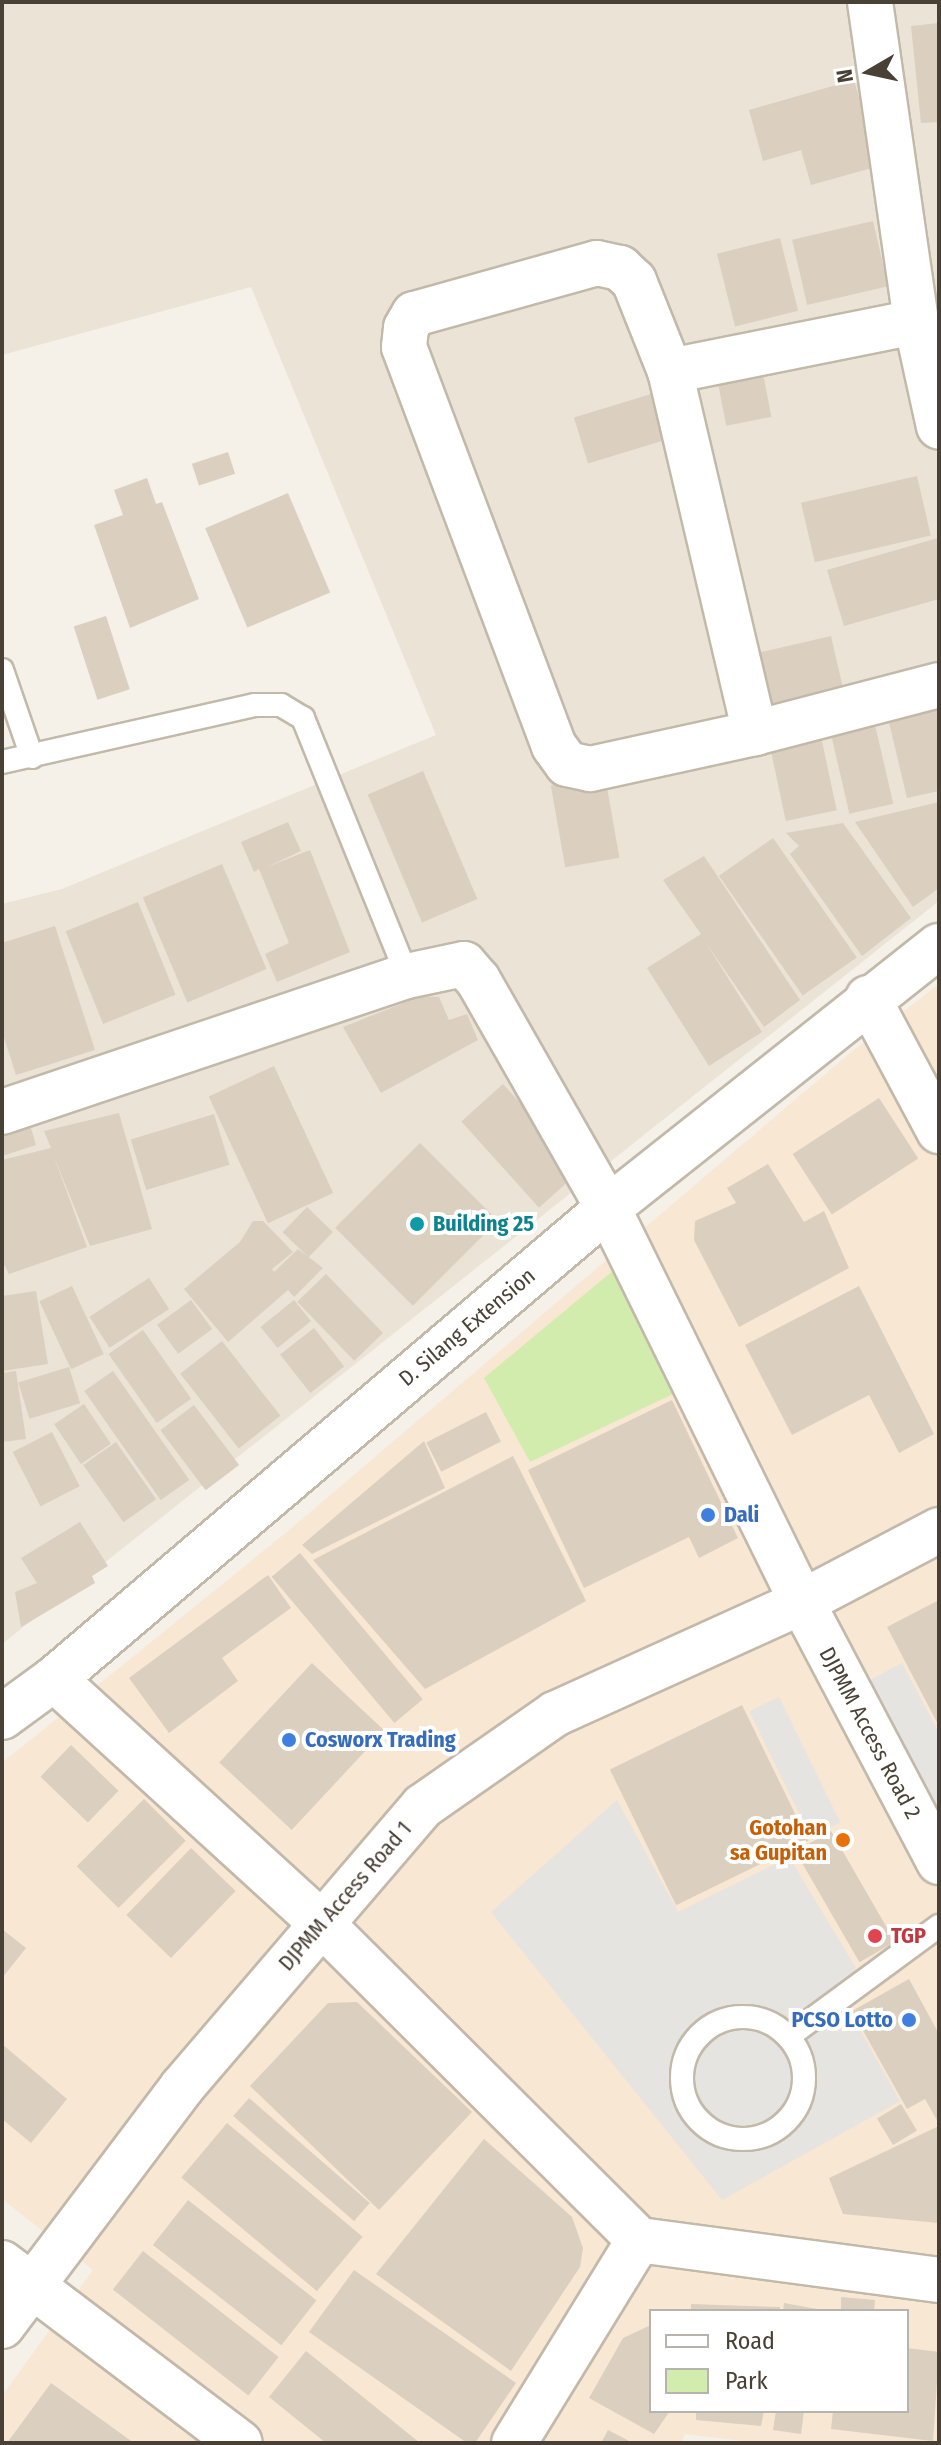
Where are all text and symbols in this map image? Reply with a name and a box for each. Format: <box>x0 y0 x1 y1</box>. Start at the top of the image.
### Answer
north arrow <box>829 32 909 112</box>
text: N <box>830 67 859 84</box>
place label: Building 25 <box>433 1211 534 1237</box>
marker: Building 25 <box>408 1215 426 1233</box>
street label: D. Silang Extension <box>394 1262 540 1392</box>
place label: Dali <box>724 1502 759 1528</box>
marker: Dali <box>699 1506 717 1524</box>
street label: DJPMM Access Road 2 <box>814 1643 926 1823</box>
place label: Cosworx Trading <box>305 1727 456 1753</box>
marker: Cosworx Trading <box>280 1731 298 1749</box>
place label: Gotohan sa Gupitan <box>730 1814 827 1866</box>
street label: DJPMM Access Road 1 <box>273 1816 417 1976</box>
marker: Gotohan sa Gupitan <box>834 1831 852 1849</box>
place label: TGP <box>891 1923 926 1949</box>
marker: TGP <box>866 1927 884 1945</box>
place label: PCSO Lotto <box>791 2007 893 2033</box>
marker: PCSO Lotto <box>900 2011 918 2029</box>
legend <box>649 2309 909 2413</box>
text: Road <box>725 2327 775 2355</box>
text: Park <box>725 2367 768 2395</box>

